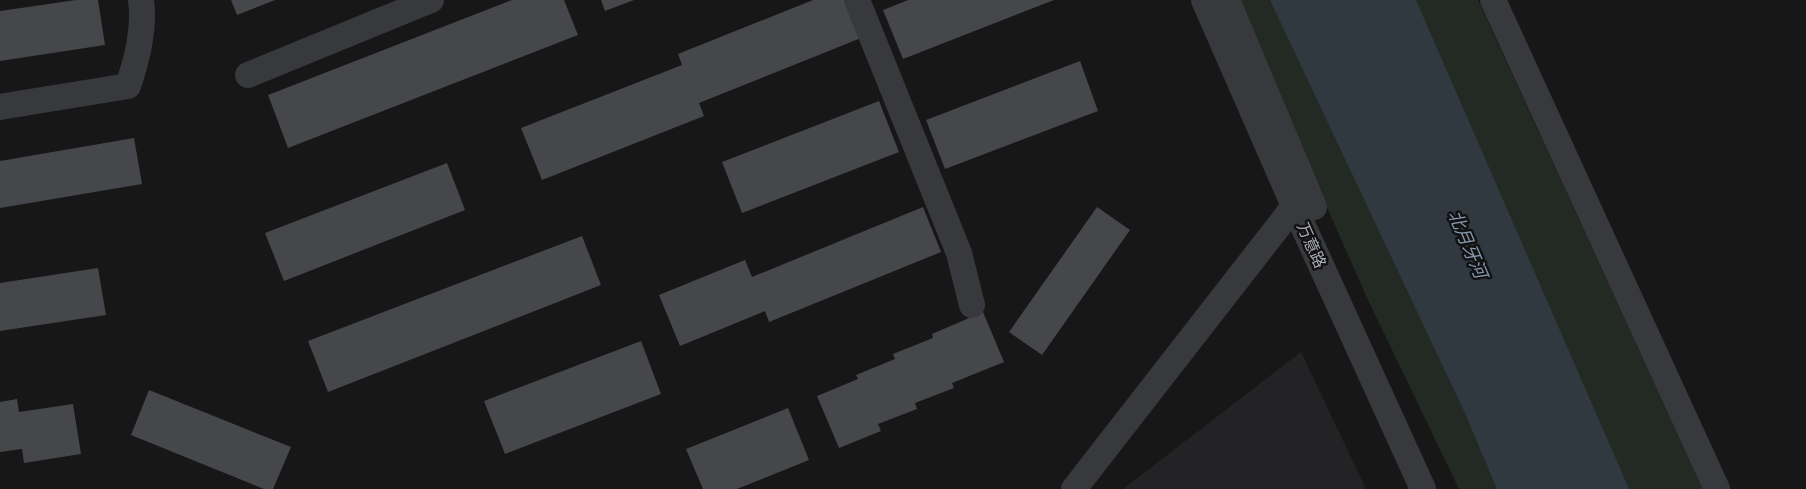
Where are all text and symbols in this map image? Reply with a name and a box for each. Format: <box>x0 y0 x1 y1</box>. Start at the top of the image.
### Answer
water label: 北月牙河 <box>1442 206 1496 285</box>
street label: 万意路 <box>1291 218 1333 272</box>

